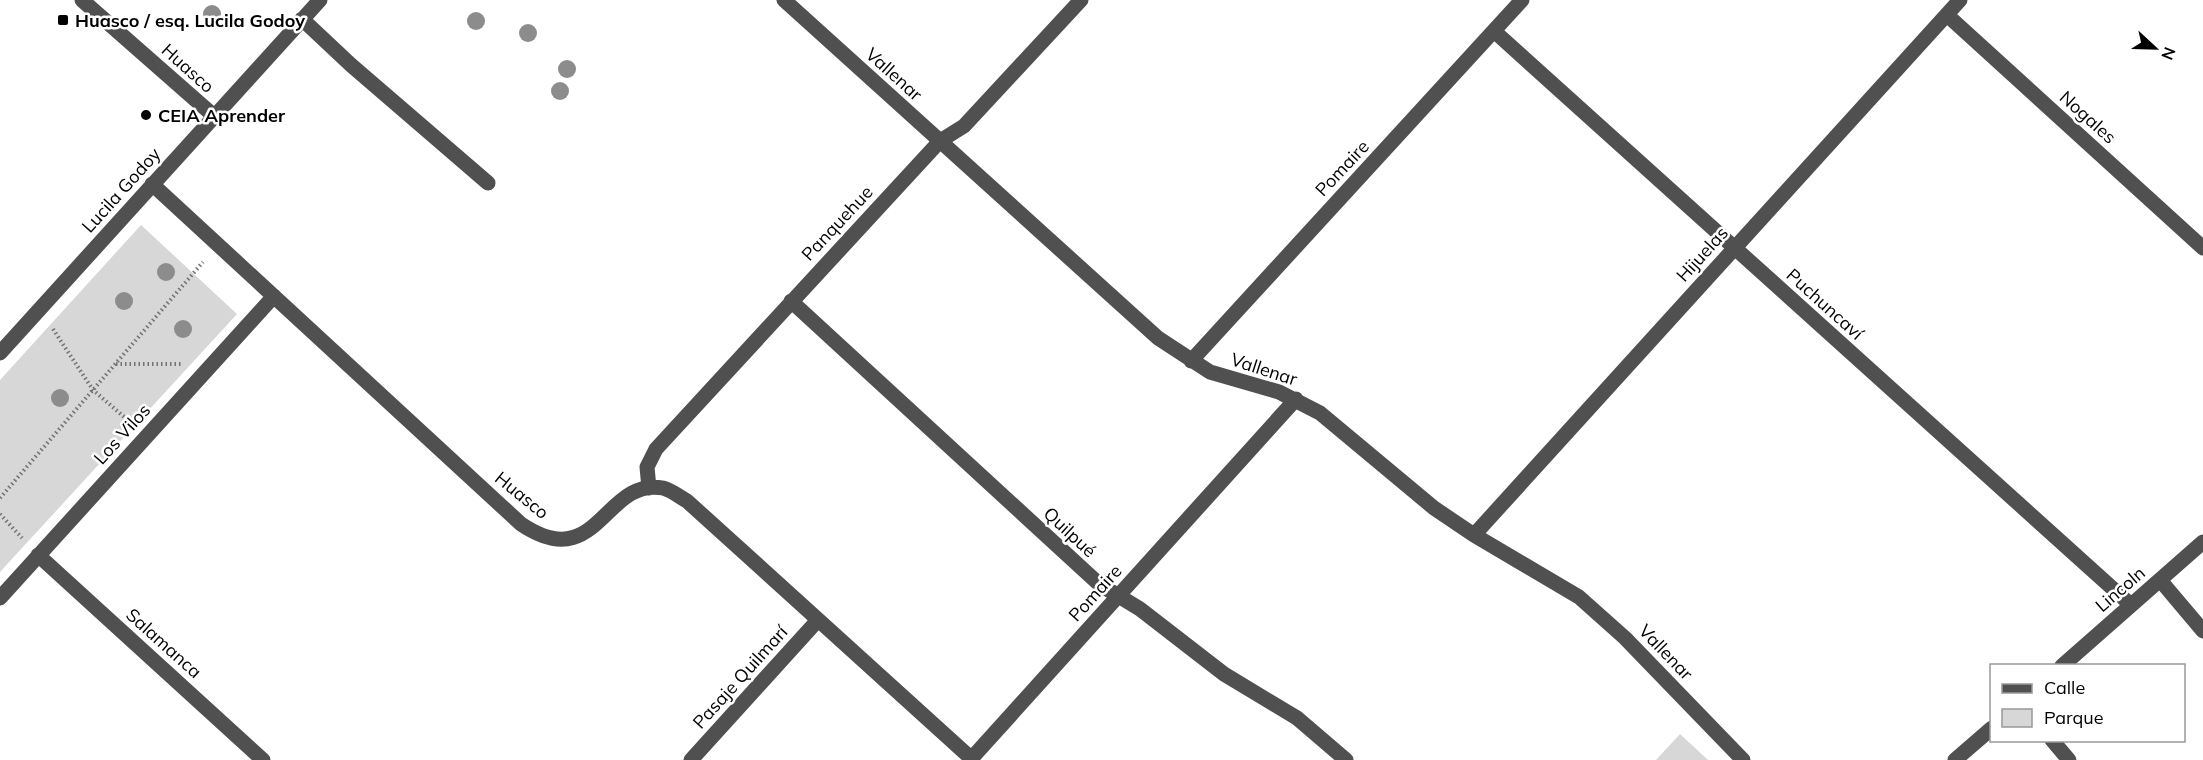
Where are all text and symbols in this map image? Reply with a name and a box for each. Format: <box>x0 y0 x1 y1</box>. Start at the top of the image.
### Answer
place label: Huasco / esq. Lucila Godoy <box>75 9 305 32</box>
marker: Huasco / esq. Lucila Godoy <box>56 13 70 27</box>
north arrow <box>2125 18 2185 78</box>
street label: Huasco <box>157 38 219 98</box>
street label: Vallenar <box>861 43 928 106</box>
text: N <box>2157 44 2180 63</box>
street label: Nogales <box>2055 86 2121 148</box>
place label: CEIA Aprender <box>158 104 286 127</box>
marker: CEIA Aprender <box>139 108 153 122</box>
street label: Pomaire <box>1310 135 1374 201</box>
street label: Lucila Godoy <box>77 142 166 237</box>
street label: Panquehue <box>796 181 878 265</box>
street label: Hijuelas <box>1671 222 1733 286</box>
street label: Puchuncaví <box>1782 263 1870 346</box>
street label: Vallenar <box>1228 347 1301 391</box>
street label: Los Vilos <box>89 399 155 469</box>
street label: Huasco <box>490 466 554 524</box>
street label: Quilpué <box>1039 502 1101 562</box>
street label: Pomaire <box>1063 560 1127 626</box>
street label: Lincoln <box>2090 561 2150 617</box>
street label: Salamanca <box>121 603 207 683</box>
street label: Pasaje Quilmarí <box>688 619 793 733</box>
street label: Vallenar <box>1634 619 1698 685</box>
legend <box>1990 664 2185 742</box>
text: Calle <box>2044 676 2085 699</box>
text: Parque <box>2044 706 2103 729</box>

